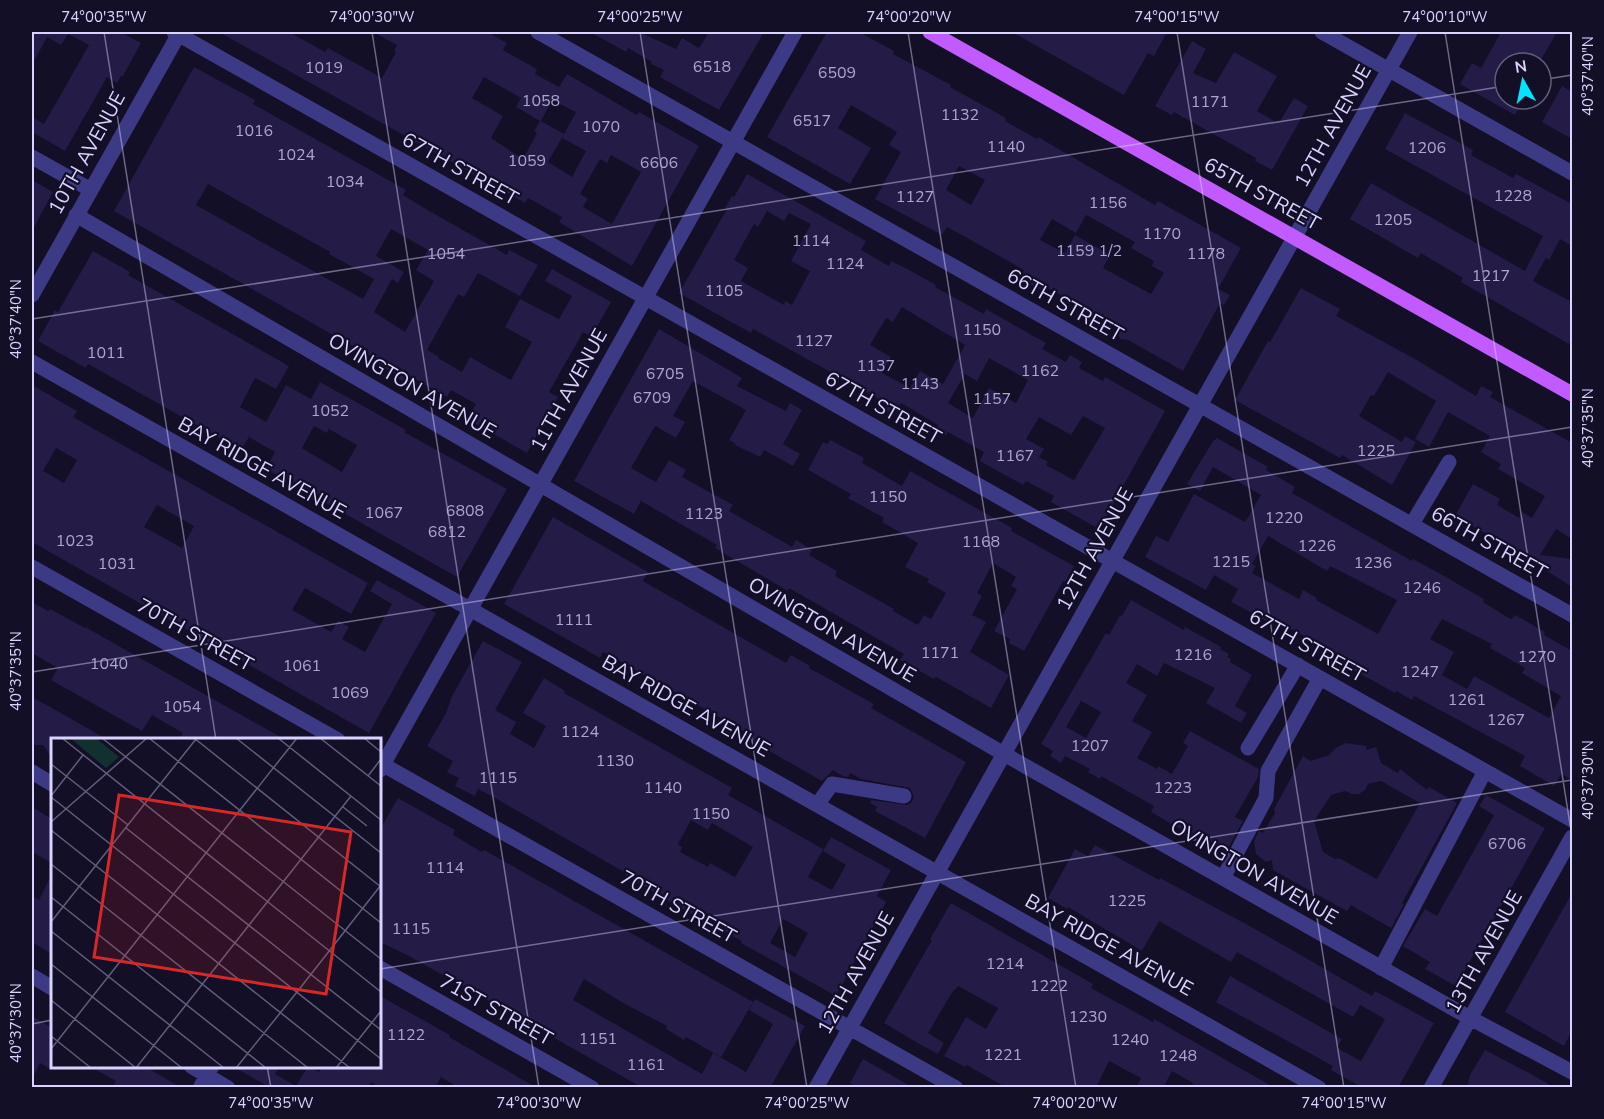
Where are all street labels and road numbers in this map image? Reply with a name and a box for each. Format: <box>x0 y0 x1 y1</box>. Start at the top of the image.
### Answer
street label: 12TH AVENUE <box>1288 60 1378 192</box>
street label: 10TH AVENUE <box>42 87 132 219</box>
street label: 67TH STREET <box>397 126 523 212</box>
street label: 65TH STREET <box>1199 151 1325 237</box>
street label: 66TH STREET <box>1002 262 1128 348</box>
street label: 11TH AVENUE <box>524 324 614 456</box>
street label: OVINGTON AVENUE <box>323 327 501 445</box>
street label: 67TH STREET <box>820 365 946 451</box>
street label: BAY RIDGE AVENUE <box>173 411 351 525</box>
street label: 12TH AVENUE <box>1050 483 1140 615</box>
street label: 66TH STREET <box>1426 500 1552 586</box>
street label: OVINGTON AVENUE <box>743 571 921 689</box>
street label: 70TH STREET <box>132 592 258 678</box>
street label: 67TH STREET <box>1244 603 1370 689</box>
street label: BAY RIDGE AVENUE <box>597 649 775 763</box>
street label: OVINGTON AVENUE <box>1165 813 1343 931</box>
street label: 70TH STREET <box>615 864 741 950</box>
street label: 13TH AVENUE <box>1439 886 1529 1018</box>
street label: BAY RIDGE AVENUE <box>1020 888 1198 1002</box>
street label: 12TH AVENUE <box>811 907 901 1039</box>
street label: 71ST STREET <box>434 968 558 1052</box>

